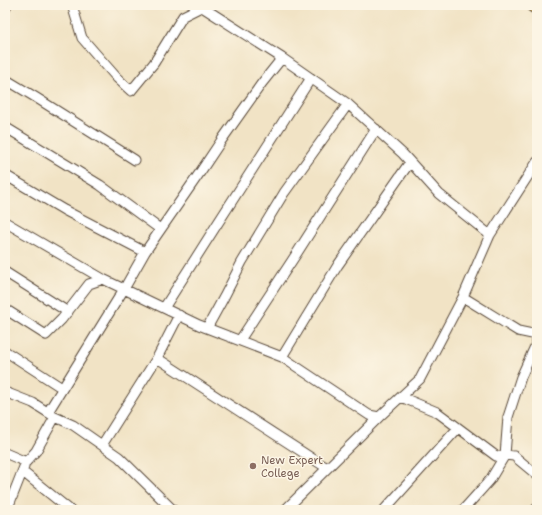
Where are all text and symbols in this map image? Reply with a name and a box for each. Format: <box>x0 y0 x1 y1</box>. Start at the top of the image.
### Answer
place label: New Expert College <box>261 453 323 481</box>
marker: New Expert College <box>248 461 258 471</box>

